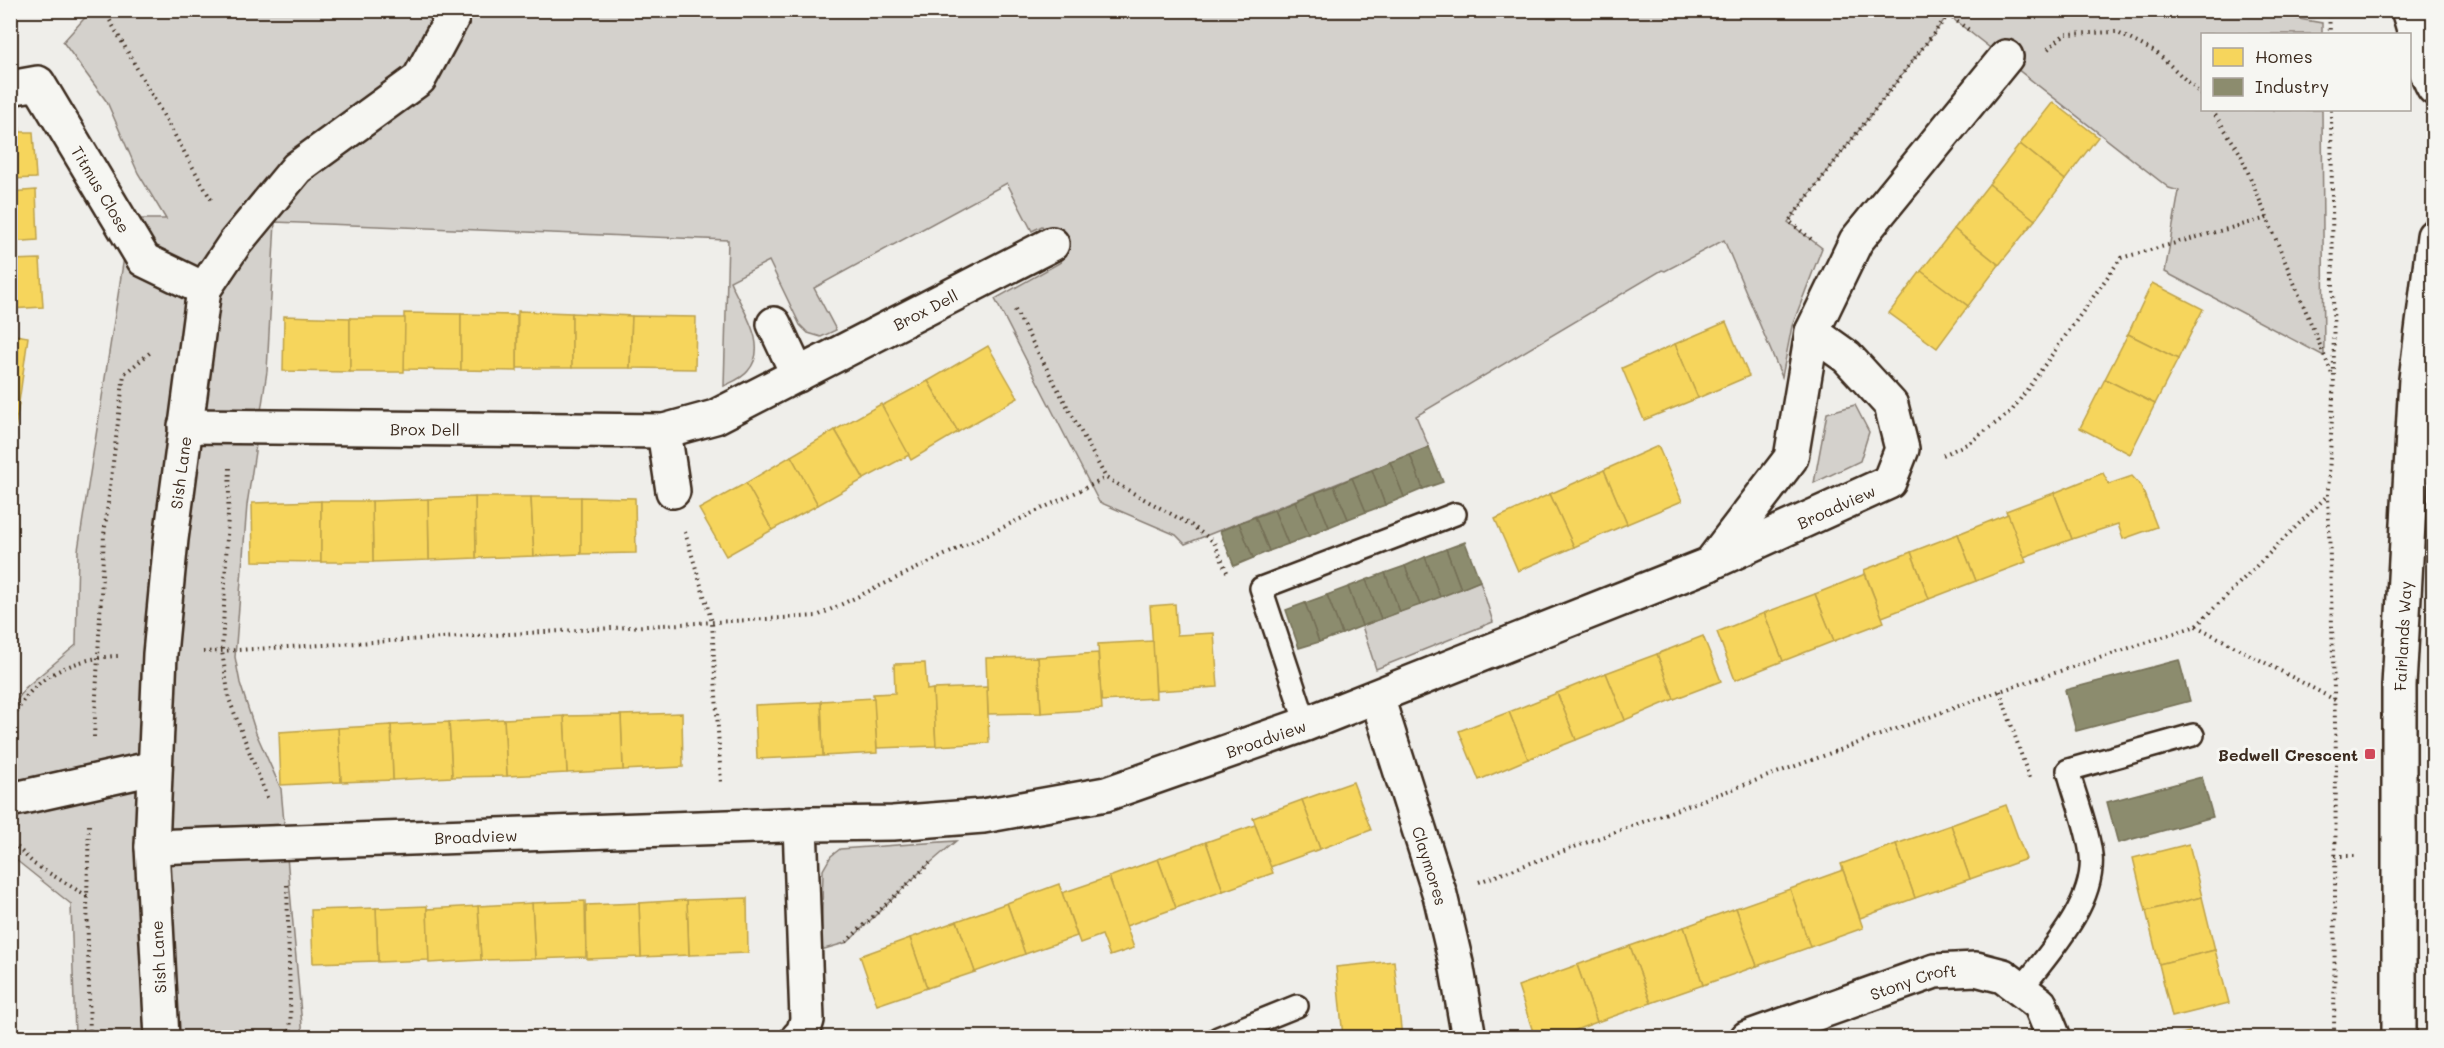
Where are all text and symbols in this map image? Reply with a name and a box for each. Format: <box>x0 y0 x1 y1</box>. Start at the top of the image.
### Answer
legend <box>2201 33 2411 111</box>
text: Homes <box>2255 44 2313 68</box>
text: Industry <box>2255 74 2329 98</box>
street label: Titmus Close <box>67 142 136 236</box>
street label: Brox Dell <box>889 284 961 334</box>
street label: Brox Dell <box>390 418 460 439</box>
street label: Sish Lane <box>165 435 195 510</box>
street label: Broadview <box>1794 479 1878 533</box>
street label: Fairlands Way <box>2389 580 2415 691</box>
street label: Broadview <box>1223 714 1309 762</box>
place label: Bedwell Crescent <box>2218 744 2358 765</box>
marker: Bedwell Crescent <box>2363 747 2377 761</box>
street label: Broadview <box>434 824 518 848</box>
street label: Claymores <box>1408 824 1453 907</box>
street label: Sish Lane <box>146 920 170 994</box>
street label: Stony Croft <box>1867 959 1957 1004</box>

